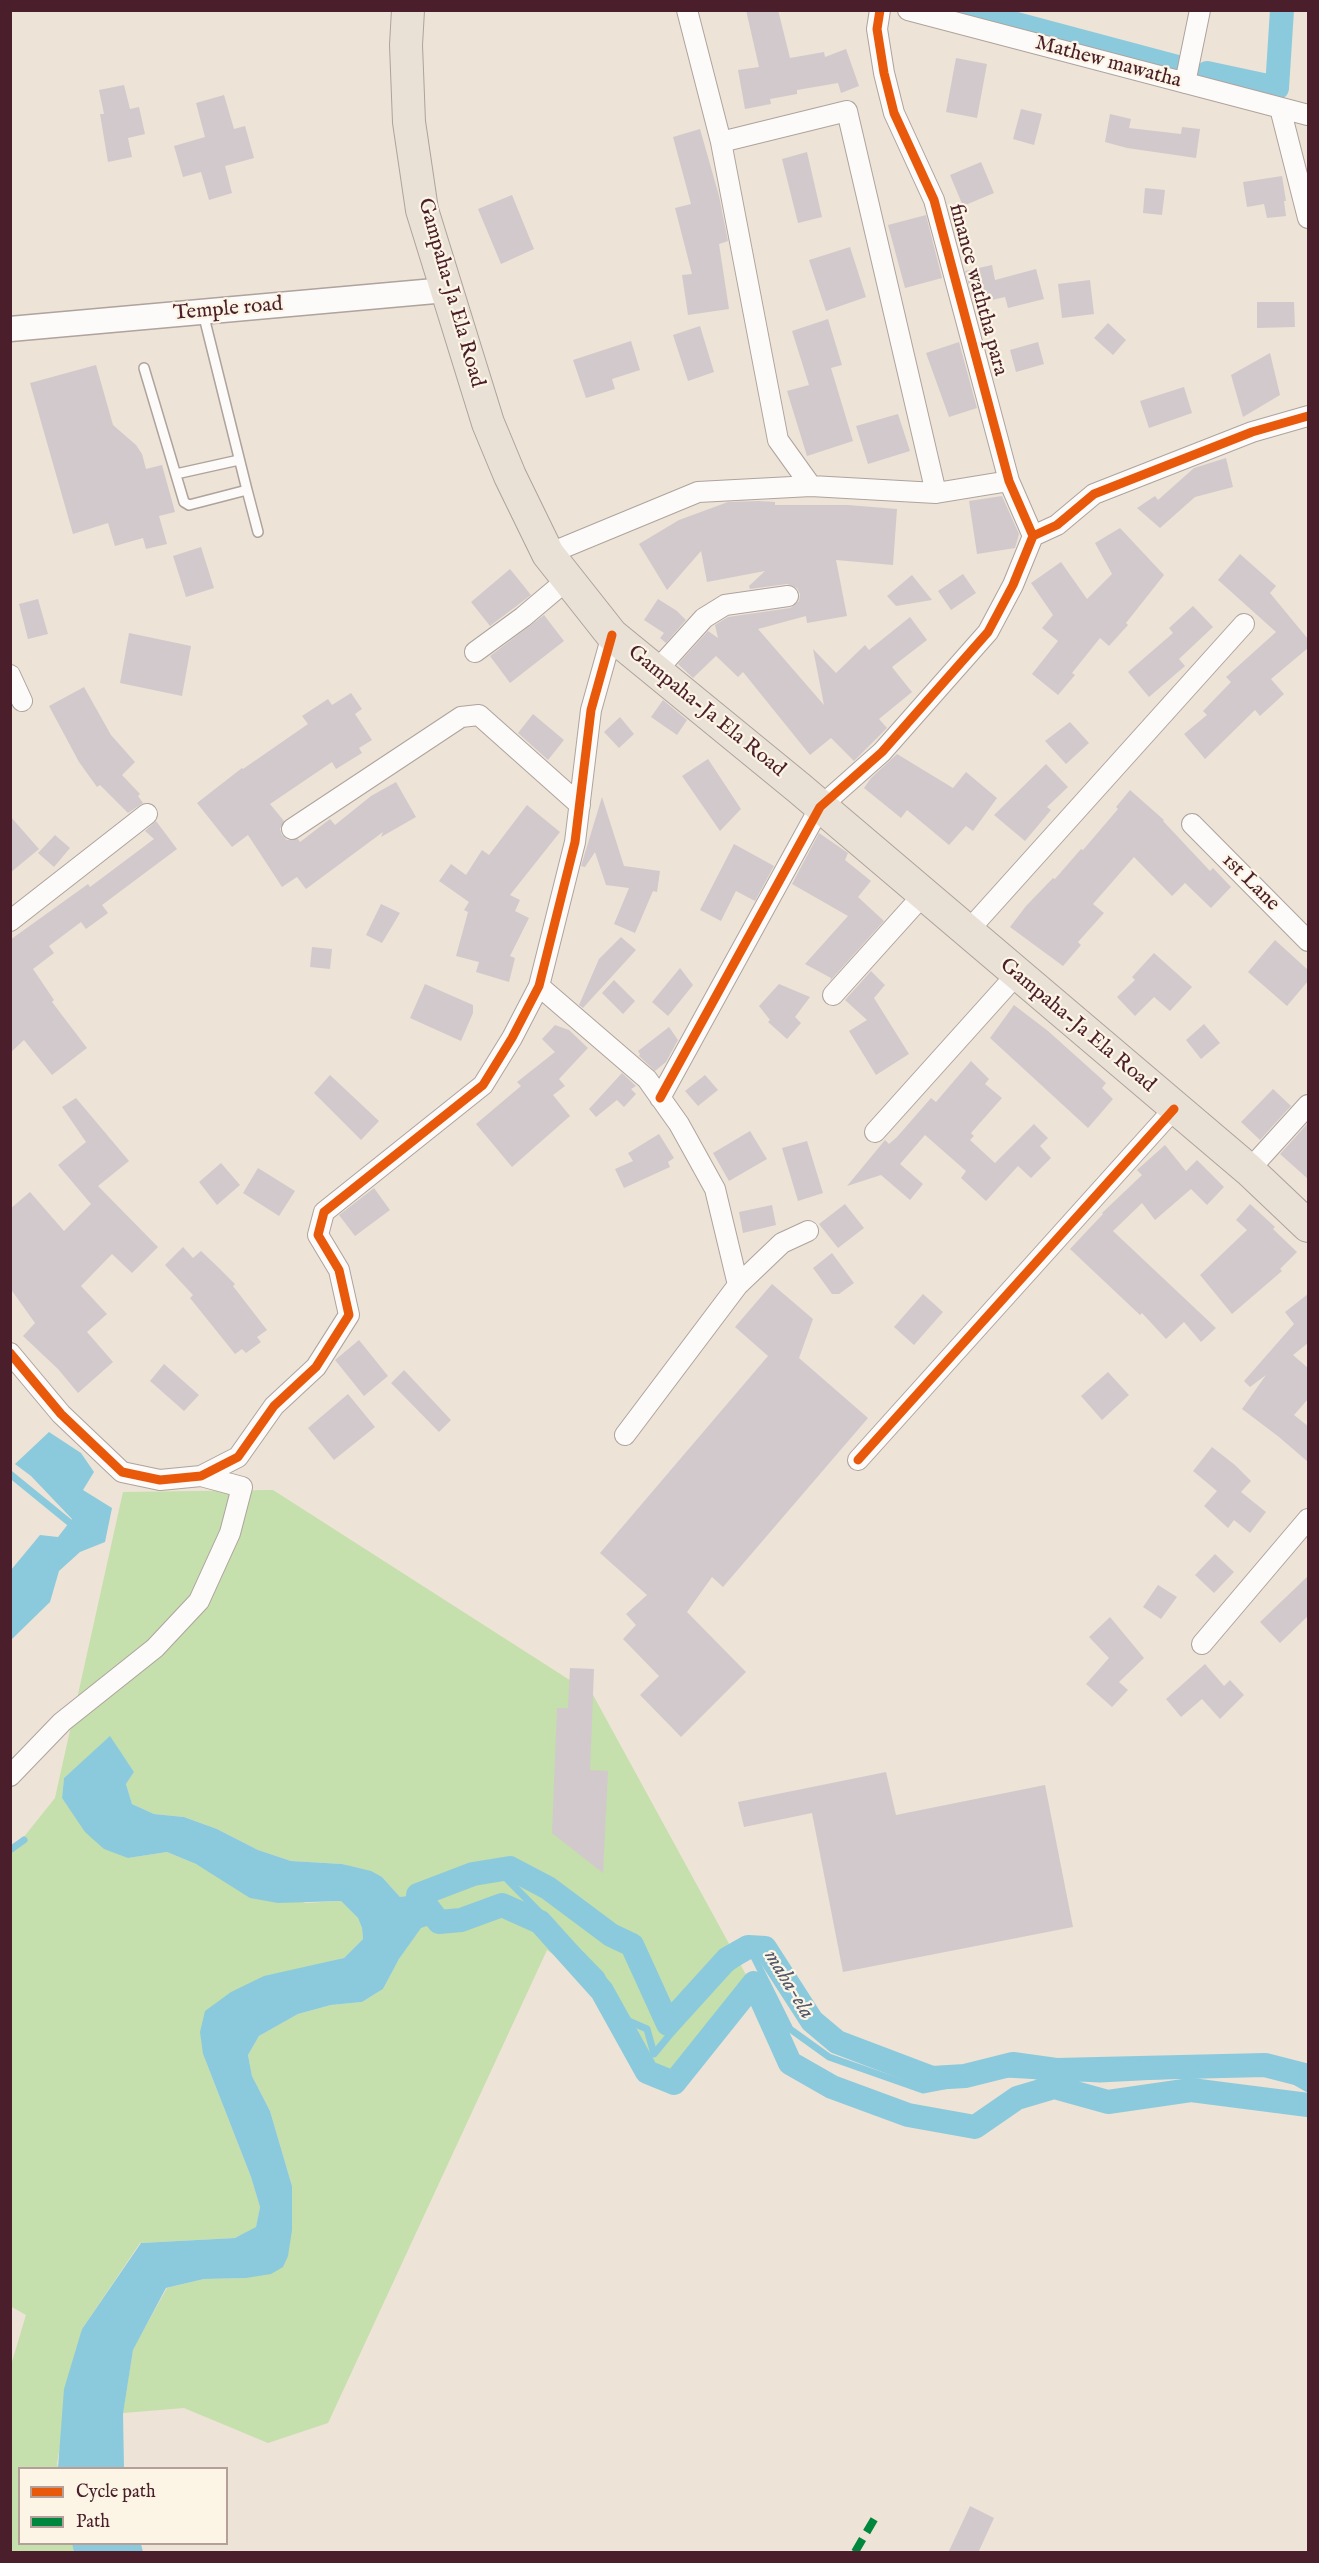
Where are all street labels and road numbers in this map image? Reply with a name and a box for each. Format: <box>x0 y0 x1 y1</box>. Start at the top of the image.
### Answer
street label: Mathew mawatha <box>1032 31 1184 95</box>
street label: Gampaha-Ja Ela Road <box>411 196 489 390</box>
street label: finance waththa para <box>942 201 1012 379</box>
street label: Temple road <box>172 293 284 327</box>
street label: Gampaha-Ja Ela Road <box>622 641 790 783</box>
street label: 1st Lane <box>1216 849 1284 917</box>
street label: Gampaha-Ja Ela Road <box>994 953 1160 1099</box>

